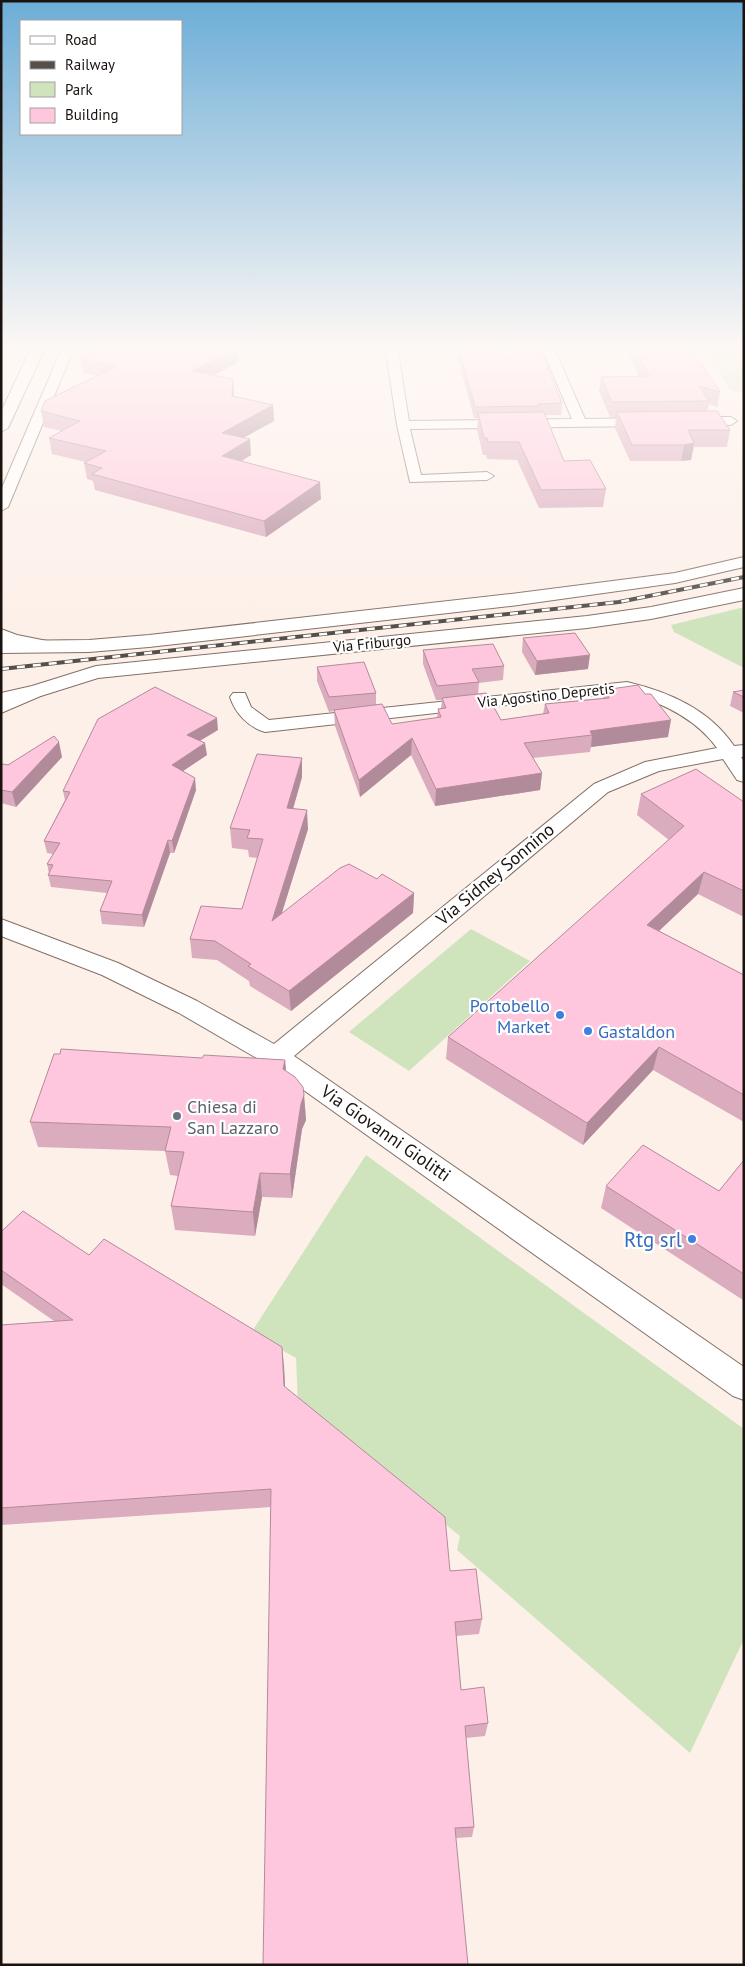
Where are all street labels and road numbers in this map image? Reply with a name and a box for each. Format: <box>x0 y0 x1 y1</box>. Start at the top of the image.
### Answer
street label: Via Friburgo <box>331 629 412 657</box>
street label: Via Agostino Depretis <box>476 678 615 712</box>
street label: Via Sidney Sonnino <box>430 818 559 931</box>
street label: Via Giovanni Giolitti <box>316 1079 455 1186</box>

